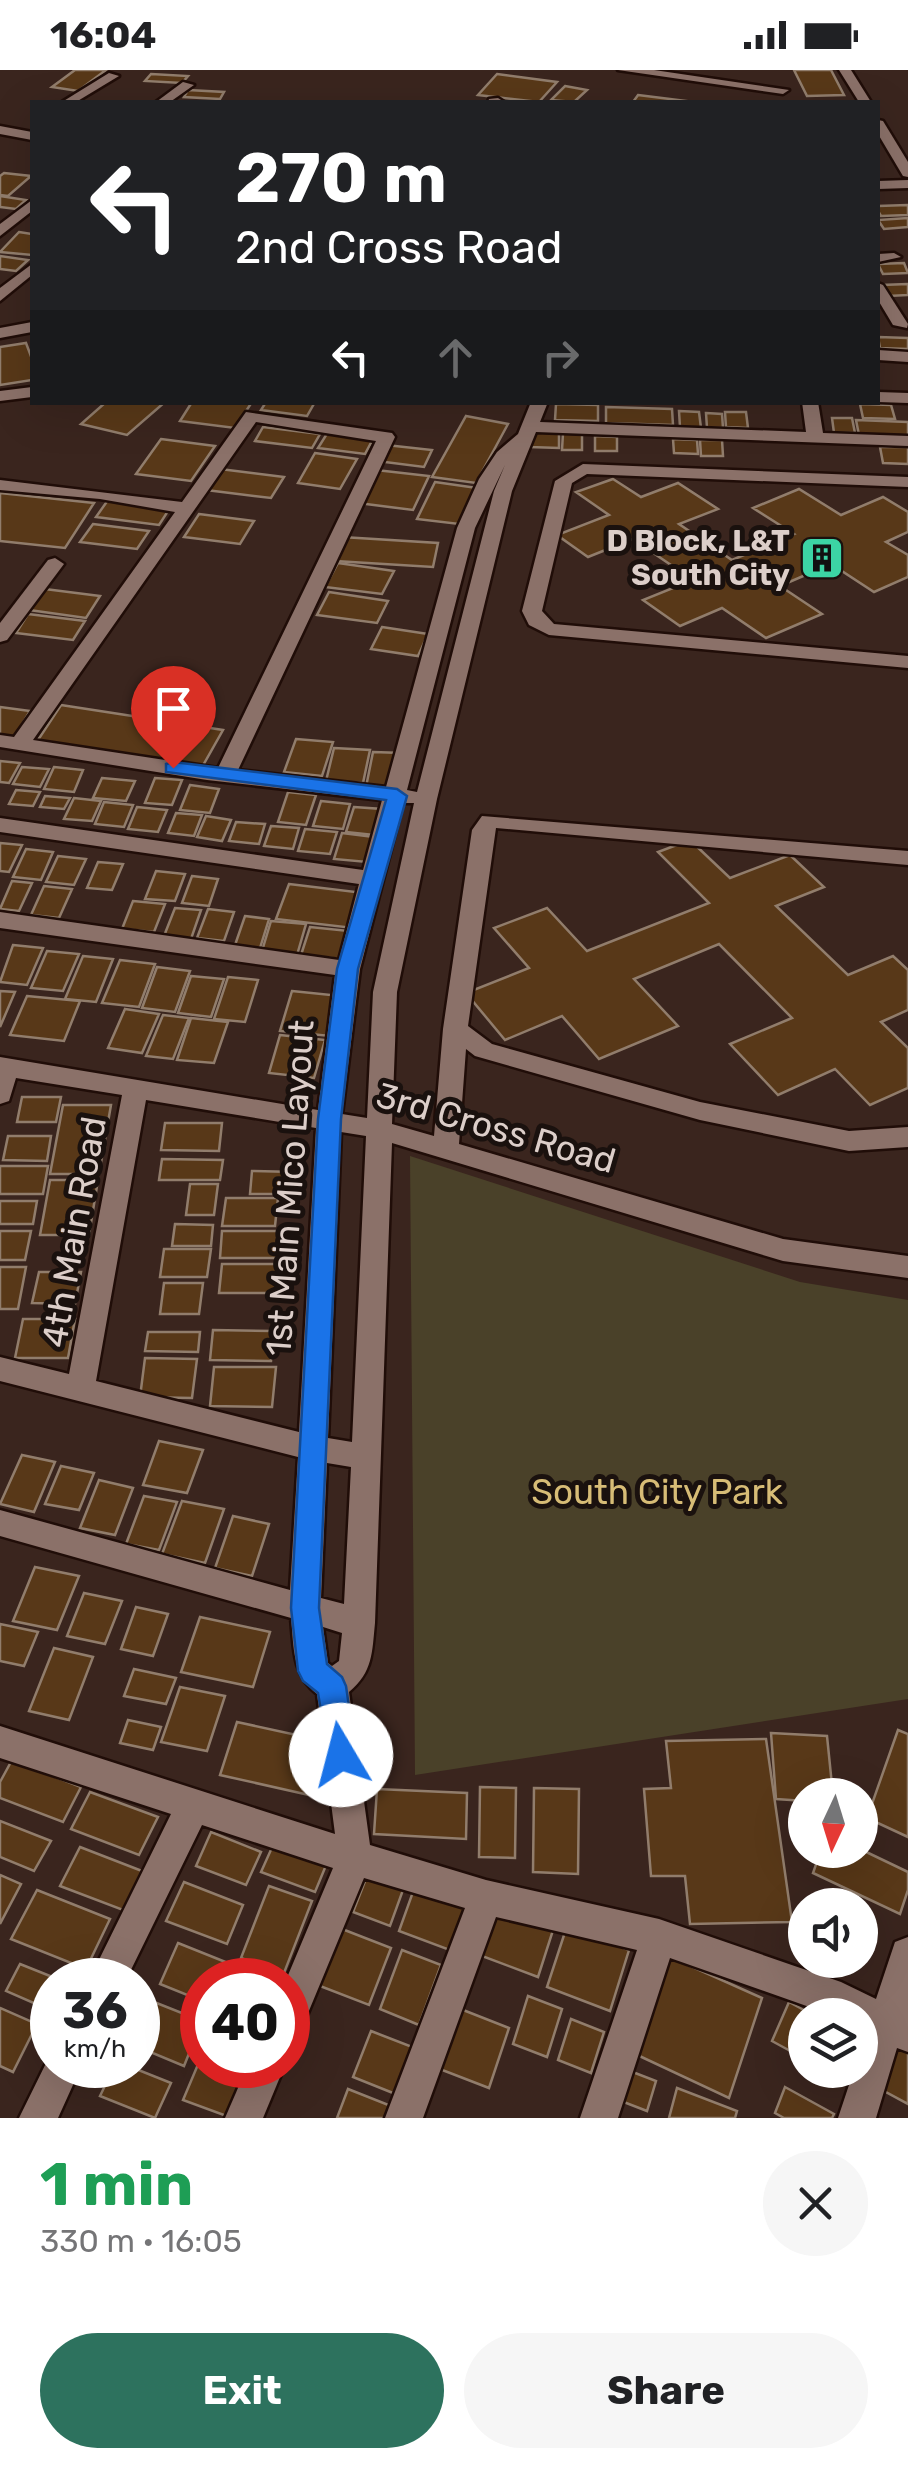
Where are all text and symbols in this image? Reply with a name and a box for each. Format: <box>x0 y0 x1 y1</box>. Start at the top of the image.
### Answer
text: 16:04 <box>50 12 157 58</box>
text: 270 m <box>235 137 447 220</box>
icon: left <box>70 140 200 270</box>
text: 2nd Cross Road <box>235 221 563 274</box>
icon: left <box>323 330 378 385</box>
icon: ahead <box>428 330 483 385</box>
icon: right <box>533 330 588 385</box>
place label: D Block, L&T South City <box>606 523 790 593</box>
building icon: D Block, L&T South City <box>799 535 845 581</box>
pin <box>131 666 216 769</box>
icon: arrive <box>146 681 201 736</box>
street label: 1st Main Mico Layout <box>257 1019 323 1357</box>
street label: 3rd Cross Road <box>372 1074 620 1182</box>
street label: 4th Main Road <box>33 1113 115 1351</box>
park label: South City Park <box>531 1471 783 1513</box>
position arrow <box>289 1703 393 1807</box>
north arrow <box>788 1778 878 1868</box>
map controls <box>788 1778 878 2088</box>
button: sound <box>788 1888 878 1978</box>
speed limit sign: 40 <box>180 1958 310 2088</box>
text: 36 <box>62 1981 128 2041</box>
button: layers <box>788 1998 878 2088</box>
text: km/h <box>64 2034 126 2063</box>
text: 1 min <box>40 2149 193 2220</box>
button: close <box>763 2151 868 2256</box>
text: 330 m · 16:05 <box>40 2222 242 2260</box>
button: Exit <box>40 2333 444 2448</box>
button: Share <box>464 2333 868 2448</box>

